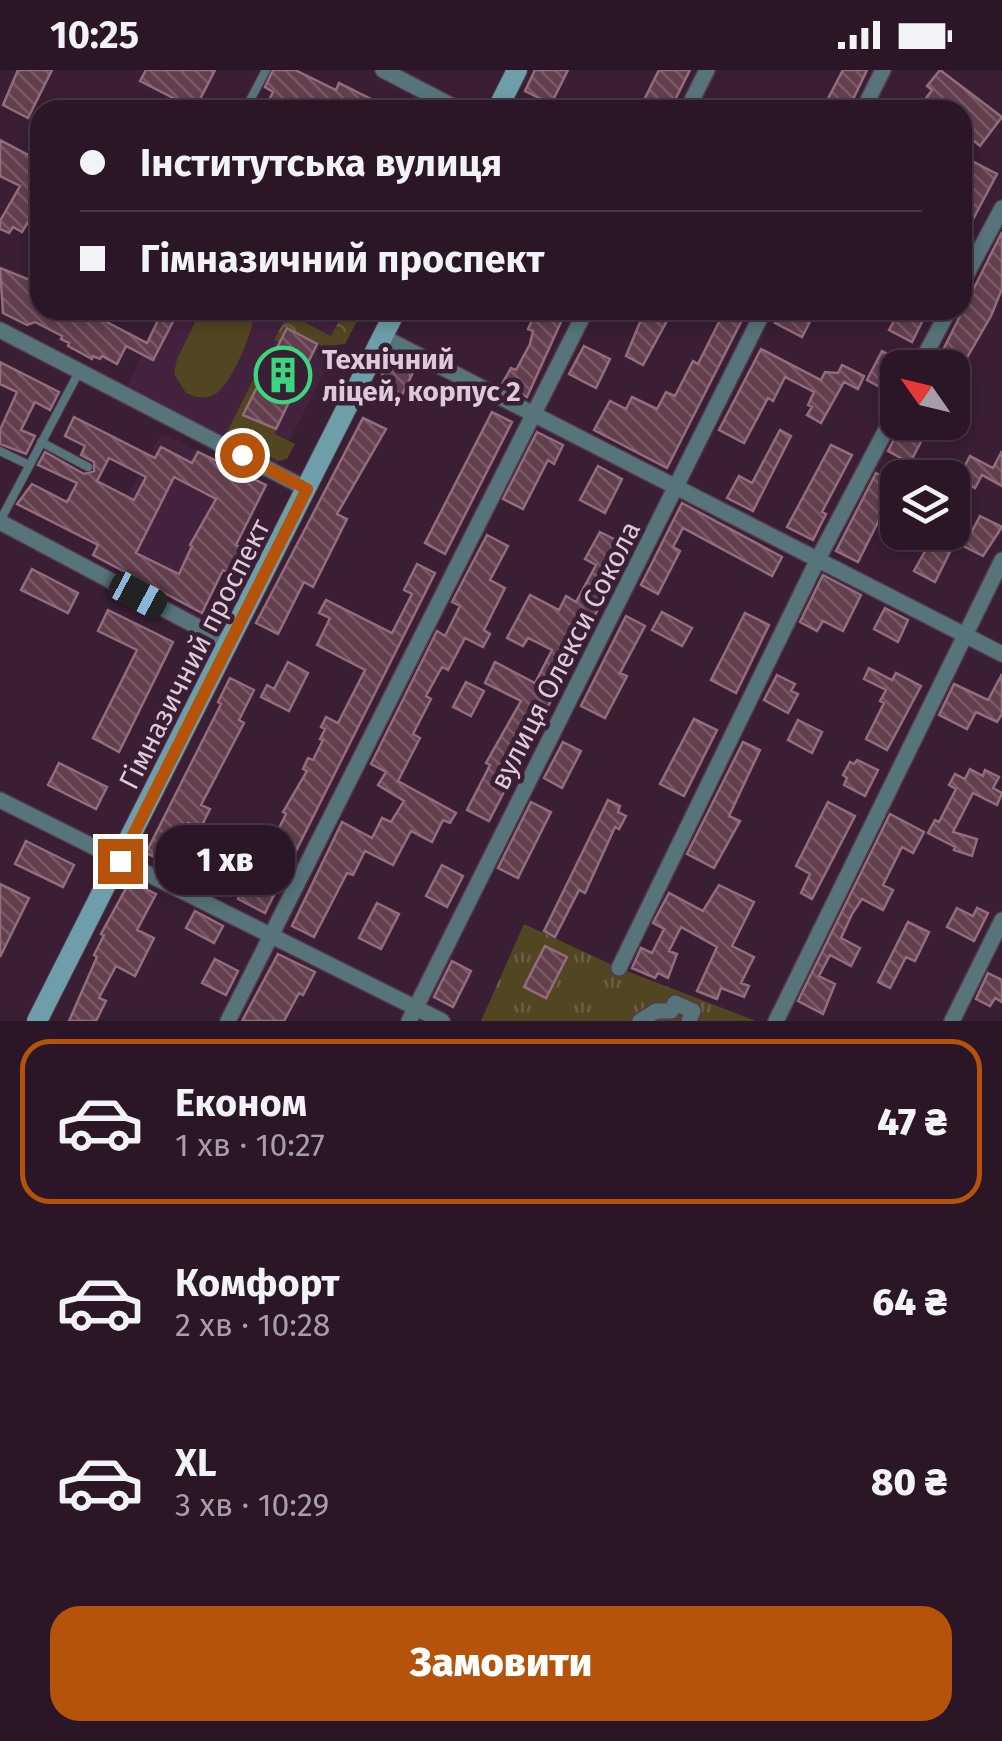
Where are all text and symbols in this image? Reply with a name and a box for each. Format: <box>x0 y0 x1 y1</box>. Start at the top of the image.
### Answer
text: 10:25 <box>50 12 139 58</box>
text: Інститутська вулиця <box>140 140 502 186</box>
text: Гімназичний проспект <box>140 236 544 282</box>
place label: Технічний ліцей, корпус 2 <box>322 343 521 408</box>
building icon: Технічний ліцей, корпус 2 <box>253 345 313 405</box>
north arrow <box>880 350 970 440</box>
map controls <box>880 350 970 550</box>
route start <box>220 433 265 478</box>
button: layers <box>880 460 970 550</box>
street label: Гімназичний проспект <box>112 513 277 795</box>
street label: вулиця Олекси Сокола <box>483 516 647 795</box>
car <box>104 568 172 622</box>
callout: 1 хв <box>155 826 295 896</box>
route end <box>98 839 143 884</box>
text: 1 хв <box>197 841 253 879</box>
icon: car <box>55 1077 145 1167</box>
text: Економ <box>175 1080 307 1126</box>
text: 47 ₴ <box>877 1099 947 1145</box>
text: 1 хв · 10:27 <box>175 1126 325 1164</box>
icon: car <box>55 1257 145 1347</box>
text: Комфорт <box>175 1260 339 1306</box>
text: 64 ₴ <box>872 1279 947 1325</box>
text: 2 хв · 10:28 <box>175 1306 330 1344</box>
icon: car <box>55 1437 145 1527</box>
text: XL <box>175 1440 217 1486</box>
text: 80 ₴ <box>871 1459 947 1505</box>
text: 3 хв · 10:29 <box>175 1486 329 1524</box>
button: Замовити <box>50 1606 952 1721</box>

